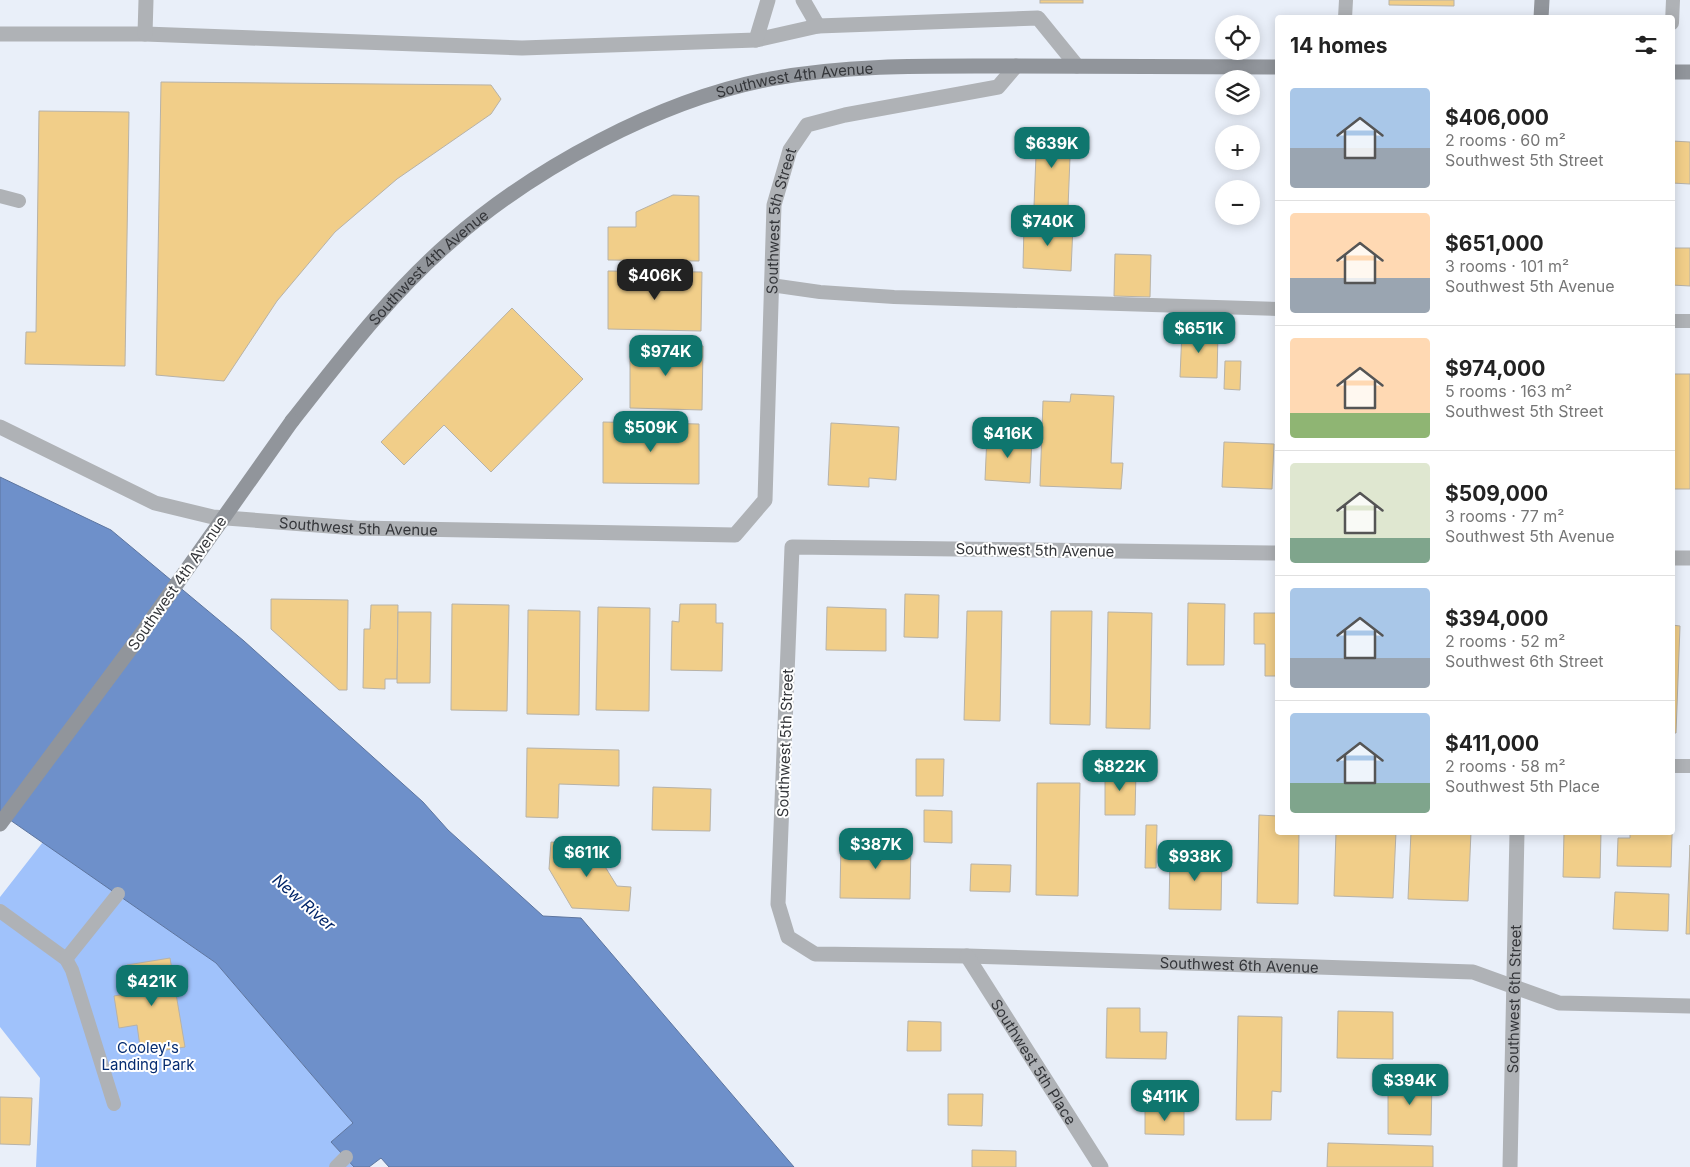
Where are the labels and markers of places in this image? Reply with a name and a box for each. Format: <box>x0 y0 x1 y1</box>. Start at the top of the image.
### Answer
pin: $639K <box>1017 126 1087 169</box>
pin: $740K <box>1013 204 1083 247</box>
pin: $406K <box>620 258 690 301</box>
pin: $651K <box>1164 312 1234 354</box>
pin: $974K <box>631 334 701 377</box>
pin: $509K <box>616 410 686 453</box>
pin: $416K <box>973 416 1043 459</box>
pin: $822K <box>1085 750 1155 792</box>
pin: $387K <box>841 828 911 870</box>
pin: $611K <box>552 836 622 878</box>
pin: $938K <box>1160 840 1230 882</box>
pin: $421K <box>117 964 187 1007</box>
pin: $394K <box>1375 1064 1445 1106</box>
pin: $411K <box>1130 1080 1200 1122</box>

